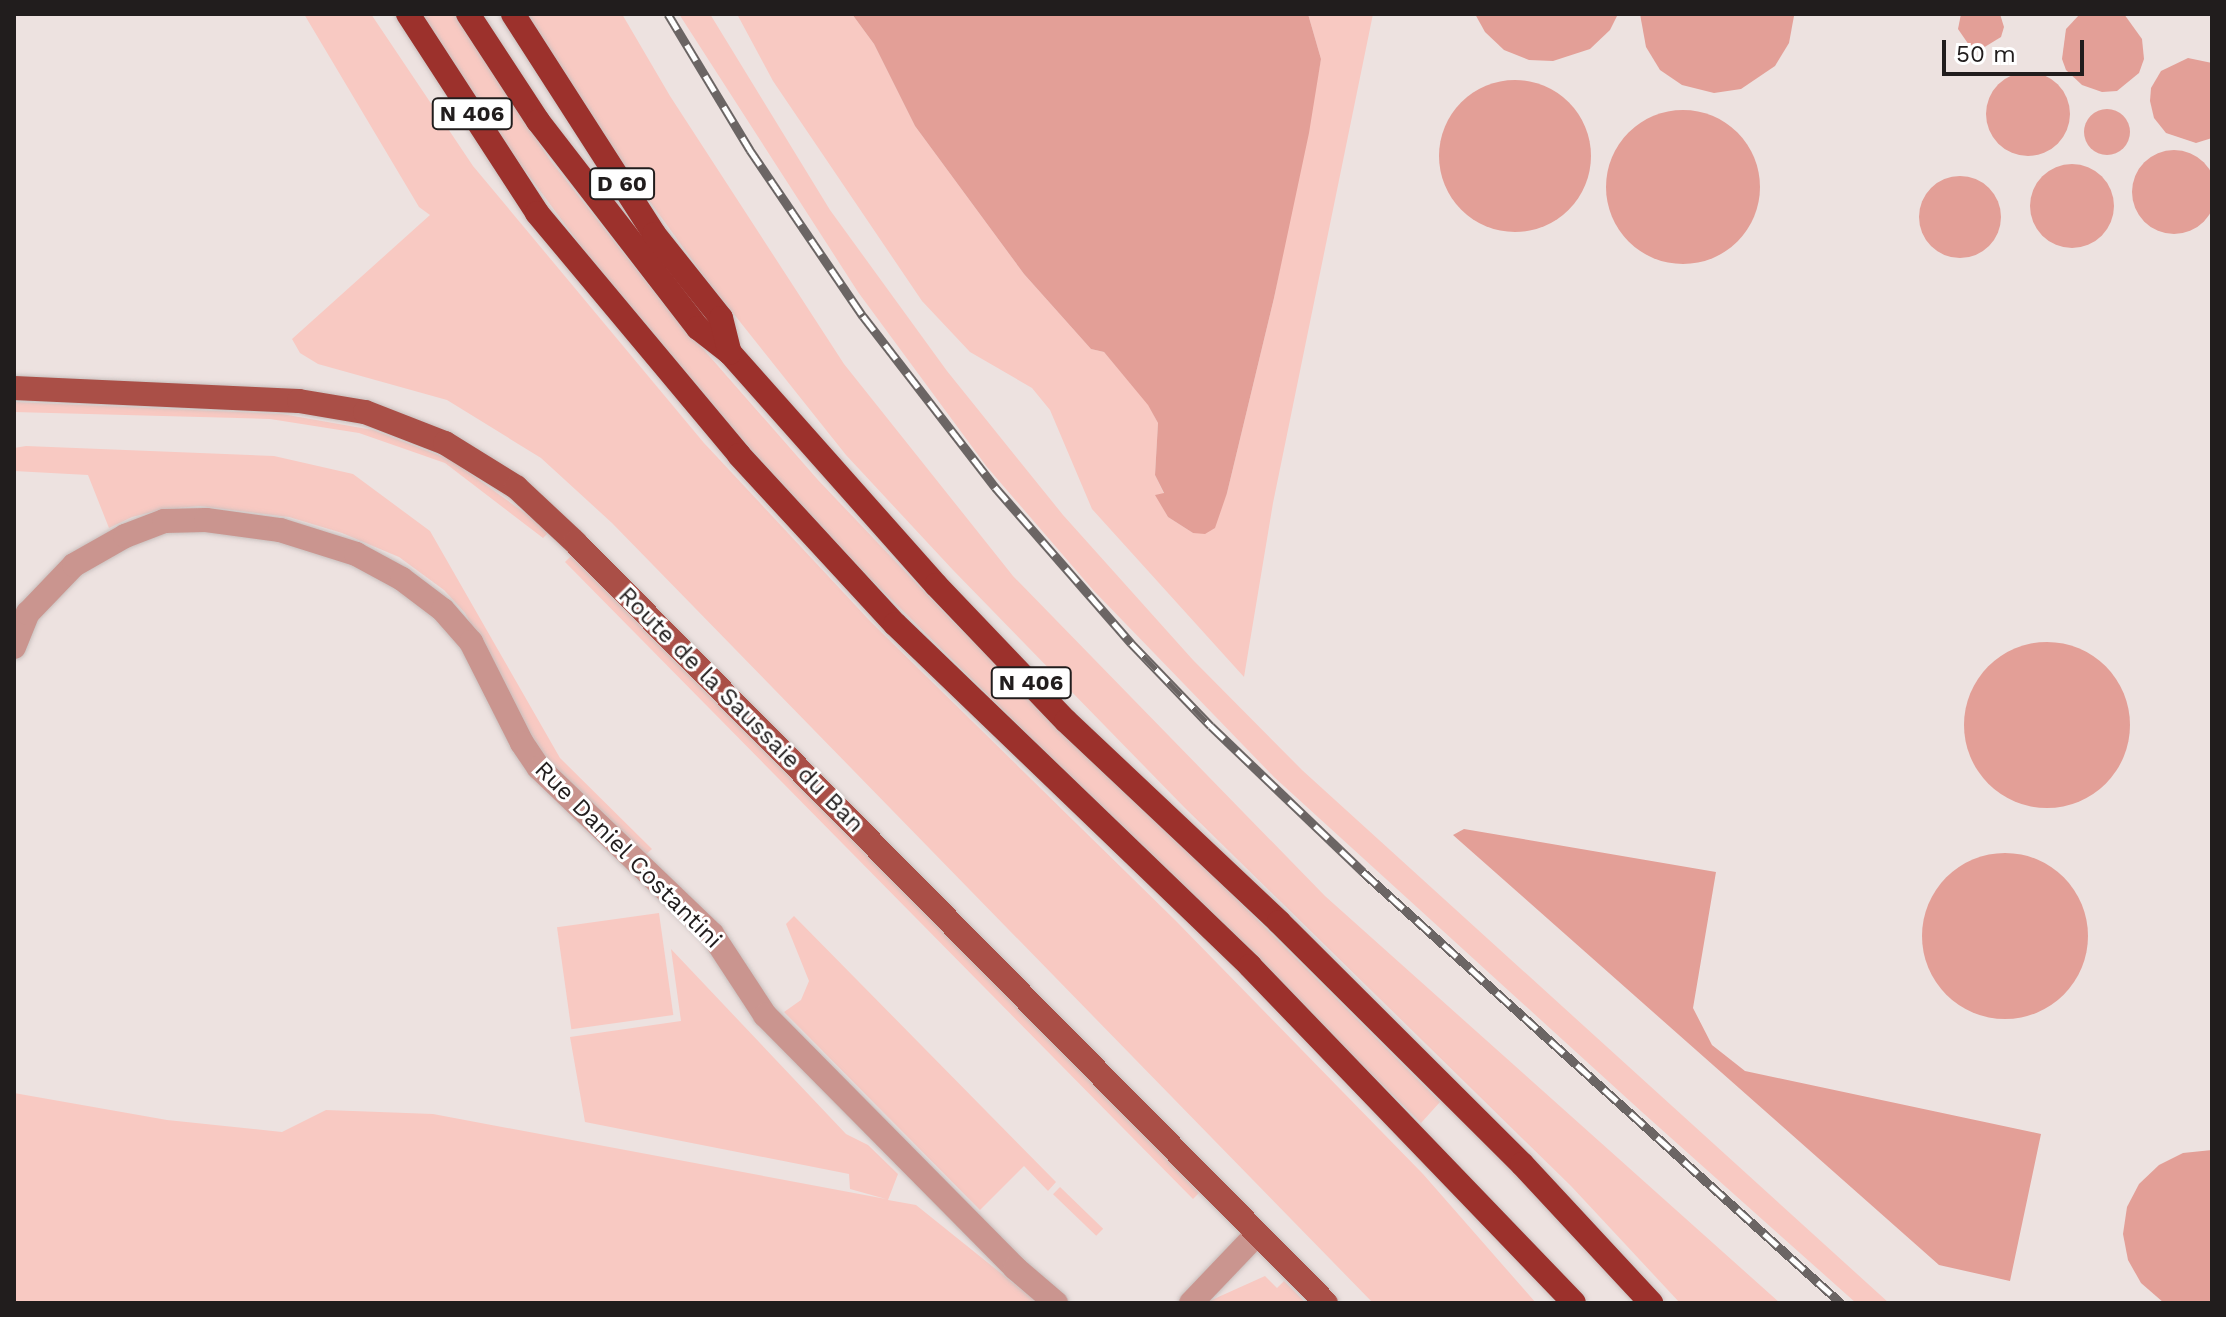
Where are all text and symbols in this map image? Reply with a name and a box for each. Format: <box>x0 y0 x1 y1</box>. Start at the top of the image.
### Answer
scale bar <box>1946 24 2088 74</box>
text: 50 m <box>1956 40 2016 68</box>
road number: N 406 <box>430 96 514 132</box>
road number: D 60 <box>588 166 656 202</box>
street label: Route de la Saussaie du Ban <box>612 581 870 839</box>
road number: N 406 <box>989 665 1073 701</box>
street label: Rue Daniel Costantini <box>528 755 728 955</box>

